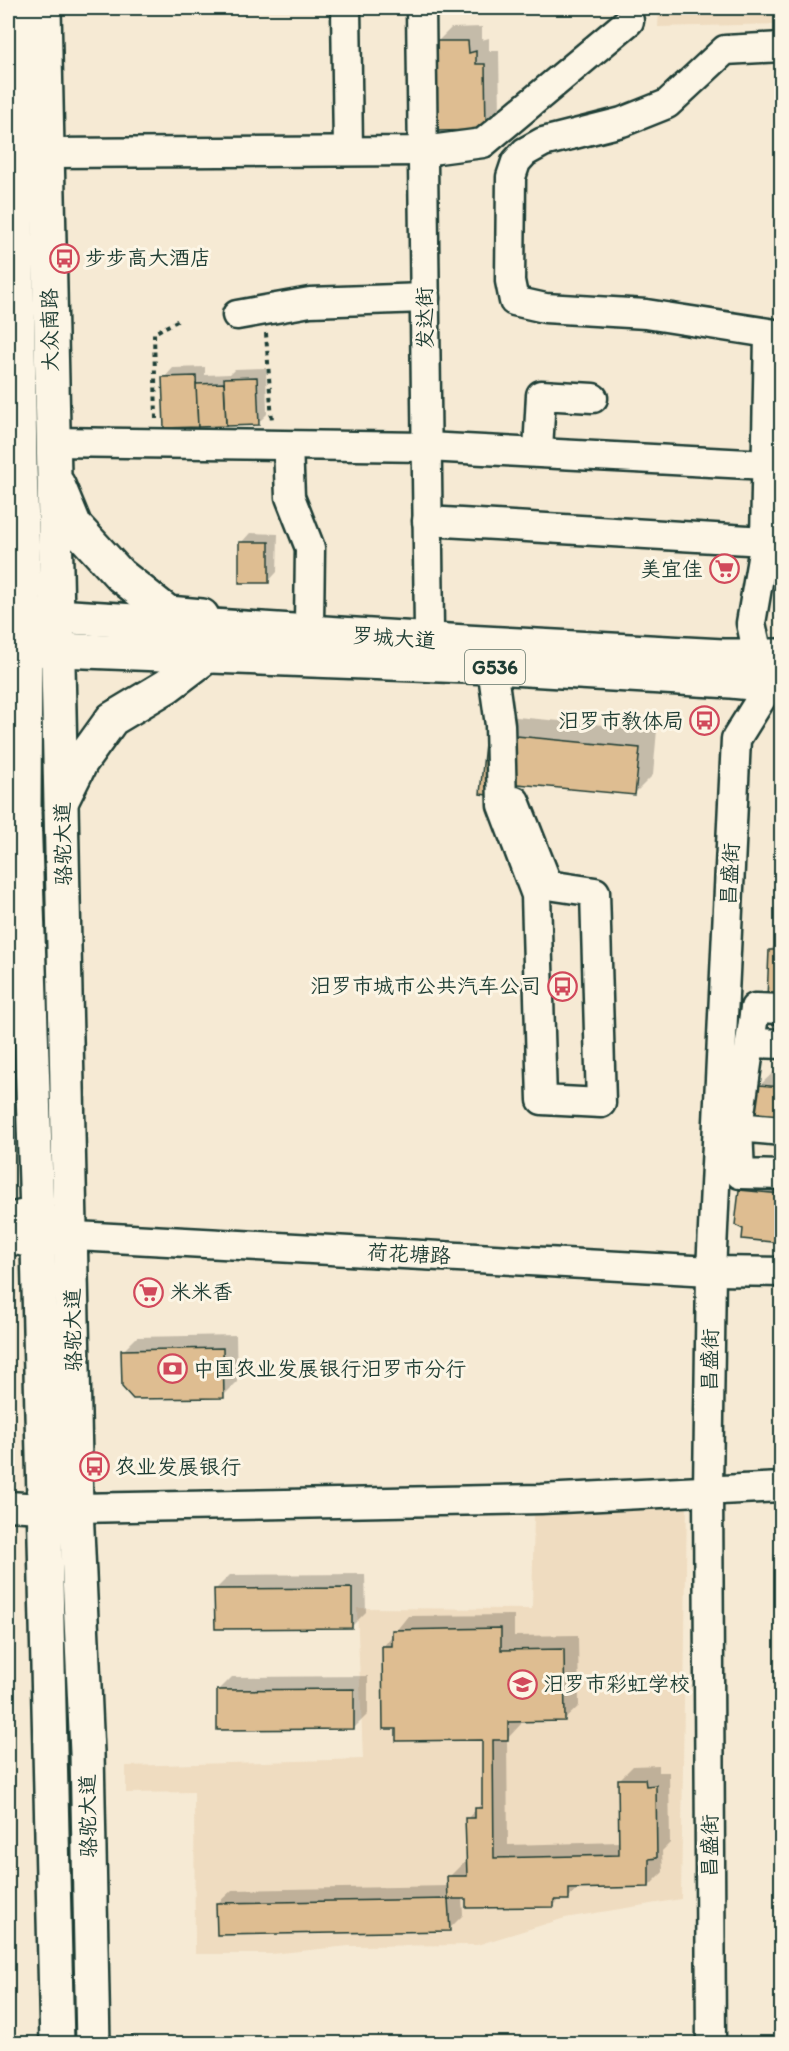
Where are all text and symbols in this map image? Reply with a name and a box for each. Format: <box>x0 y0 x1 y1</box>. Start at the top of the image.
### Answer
bus stop icon: 步步高大酒店 <box>48 242 80 274</box>
place label: 步步高大酒店 <box>85 245 211 270</box>
street label: 发达街 <box>411 286 438 350</box>
street label: 大众南路 <box>36 288 63 372</box>
supermarket icon: 美宜佳 <box>708 553 740 585</box>
place label: 美宜佳 <box>640 556 703 581</box>
street label: 罗城大道 <box>351 622 437 653</box>
road number: G536 <box>465 650 525 684</box>
bus stop icon: 汨罗市教体局 <box>689 705 721 737</box>
place label: 汨罗市教体局 <box>558 708 684 733</box>
street label: 骆驼大道 <box>49 802 76 886</box>
street label: 昌盛街 <box>715 842 744 906</box>
bus stop icon: 汨罗市城市公共汽车公司 <box>546 970 578 1002</box>
place label: 汨罗市城市公共汽车公司 <box>310 973 541 998</box>
street label: 荷花塘路 <box>366 1239 452 1268</box>
supermarket icon: 米米香 <box>133 1276 165 1308</box>
place label: 米米香 <box>170 1279 233 1304</box>
street label: 骆驼大道 <box>59 1288 86 1372</box>
street label: 昌盛街 <box>696 1328 723 1392</box>
bank icon: 中国农业发展银行汨罗市分行 <box>156 1353 188 1385</box>
place label: 中国农业发展银行汨罗市分行 <box>193 1356 466 1381</box>
bus stop icon: 农业发展银行 <box>78 1451 110 1483</box>
place label: 农业发展银行 <box>115 1454 241 1479</box>
school or university icon: 汨罗市彩虹学校 <box>506 1668 538 1700</box>
place label: 汨罗市彩虹学校 <box>543 1671 690 1696</box>
street label: 骆驼大道 <box>74 1774 101 1858</box>
street label: 昌盛街 <box>697 1815 722 1878</box>

